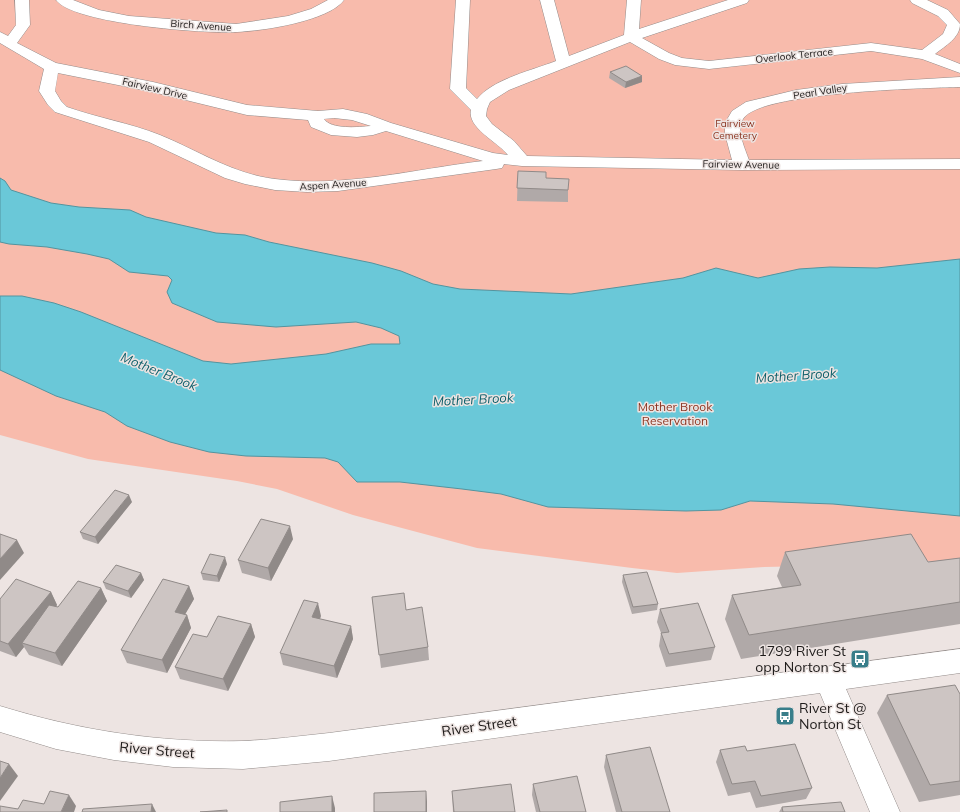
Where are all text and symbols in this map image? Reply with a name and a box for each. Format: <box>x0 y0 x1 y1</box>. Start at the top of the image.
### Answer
street label: Birch Avenue <box>170 17 232 34</box>
street label: Overlook Terrace <box>755 45 833 66</box>
street label: Fairview Drive <box>121 75 189 102</box>
street label: Pearl Valley <box>792 81 849 102</box>
park label: Fairview Cemetery <box>713 117 758 142</box>
street label: Fairview Avenue <box>702 157 780 172</box>
street label: Aspen Avenue <box>299 176 367 193</box>
water label: Mother Brook <box>119 348 200 394</box>
water label: Mother Brook <box>755 364 837 386</box>
water label: Mother Brook <box>432 389 514 409</box>
park label: Mother Brook Reservation <box>638 399 713 428</box>
place label: 1799 River St opp Norton St <box>755 642 846 676</box>
bus stop icon: 1799 River St opp Norton St <box>849 648 871 670</box>
place label: River St @ Norton St <box>799 699 867 733</box>
bus stop icon: River St @ Norton St <box>774 705 796 727</box>
street label: River Street <box>440 712 518 740</box>
street label: River Street <box>119 738 195 762</box>

